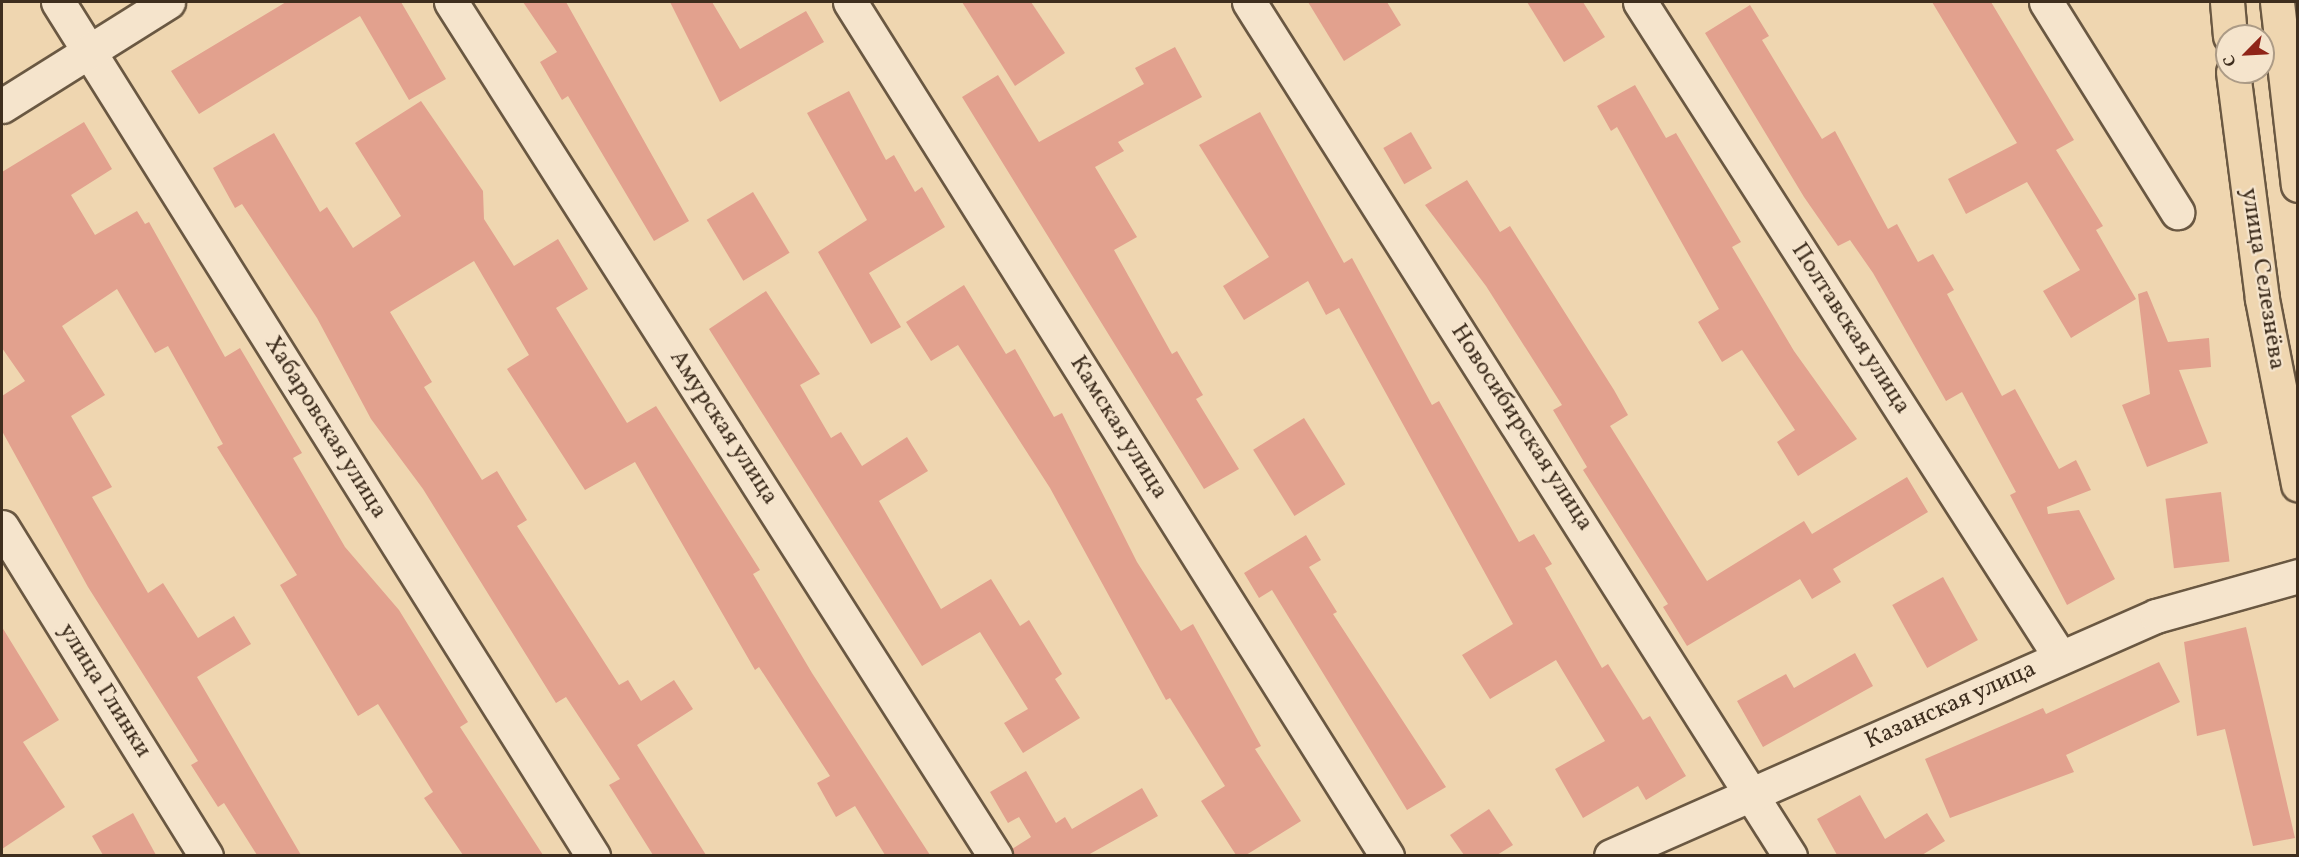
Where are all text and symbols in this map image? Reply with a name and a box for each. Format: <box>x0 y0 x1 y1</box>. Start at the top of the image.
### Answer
north arrow <box>2215 24 2275 84</box>
text: С <box>2218 51 2243 70</box>
street label: улица Селезнёва <box>2233 186 2291 372</box>
street label: Полтавская улица <box>1784 238 1916 420</box>
street label: Новосибирская улица <box>1443 319 1599 537</box>
street label: Хабаровская улица <box>257 331 393 525</box>
street label: Амурская улица <box>662 345 784 511</box>
street label: Камская улица <box>1062 351 1174 505</box>
street label: улица Глинки <box>51 619 157 763</box>
street label: Казанская улица <box>1861 655 2041 757</box>

